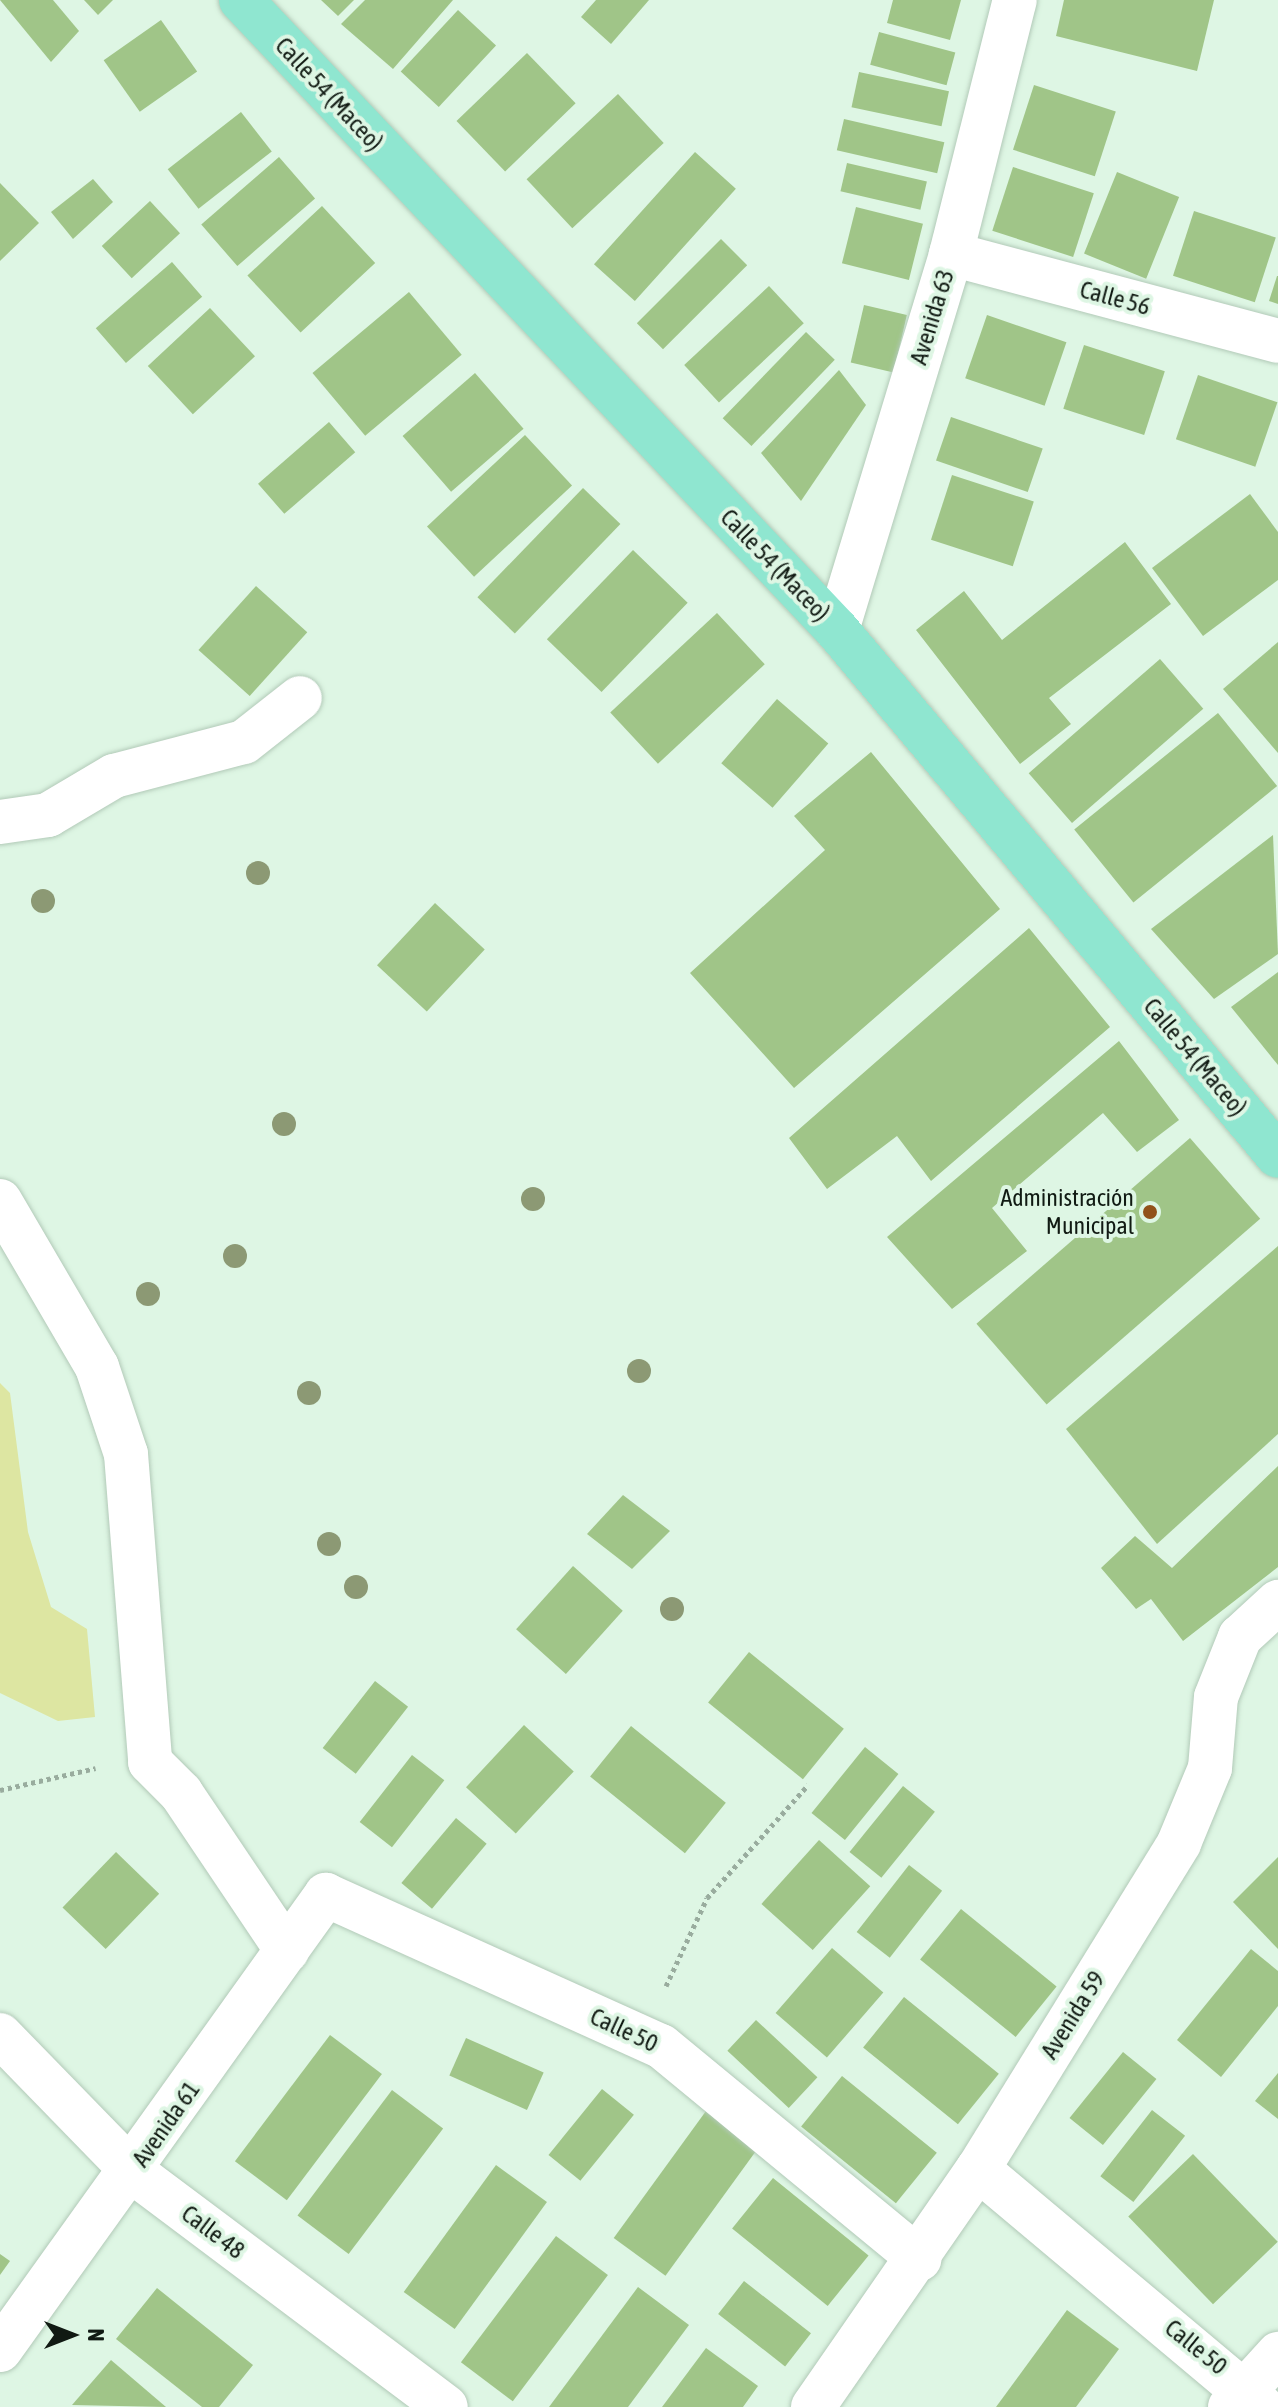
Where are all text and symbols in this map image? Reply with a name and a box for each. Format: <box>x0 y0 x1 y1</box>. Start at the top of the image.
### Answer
street label: Calle 54 (Maceo) <box>269 31 389 157</box>
street label: Avenida 63 <box>904 266 960 368</box>
street label: Calle 56 <box>1077 275 1153 321</box>
street label: Calle 54 (Maceo) <box>715 503 835 627</box>
street label: Calle 54 (Maceo) <box>1138 993 1252 1121</box>
place label: Administración Municipal <box>1000 1184 1134 1240</box>
marker: Administración Municipal <box>1141 1203 1159 1221</box>
street label: Avenida 59 <box>1035 1966 1111 2064</box>
street label: Calle 50 <box>586 2002 662 2058</box>
street label: Avenida 61 <box>126 2076 206 2172</box>
street label: Calle 48 <box>176 2199 250 2265</box>
north arrow <box>32 2295 112 2375</box>
street label: Calle 50 <box>1159 2313 1233 2381</box>
text: N <box>83 2329 109 2341</box>

